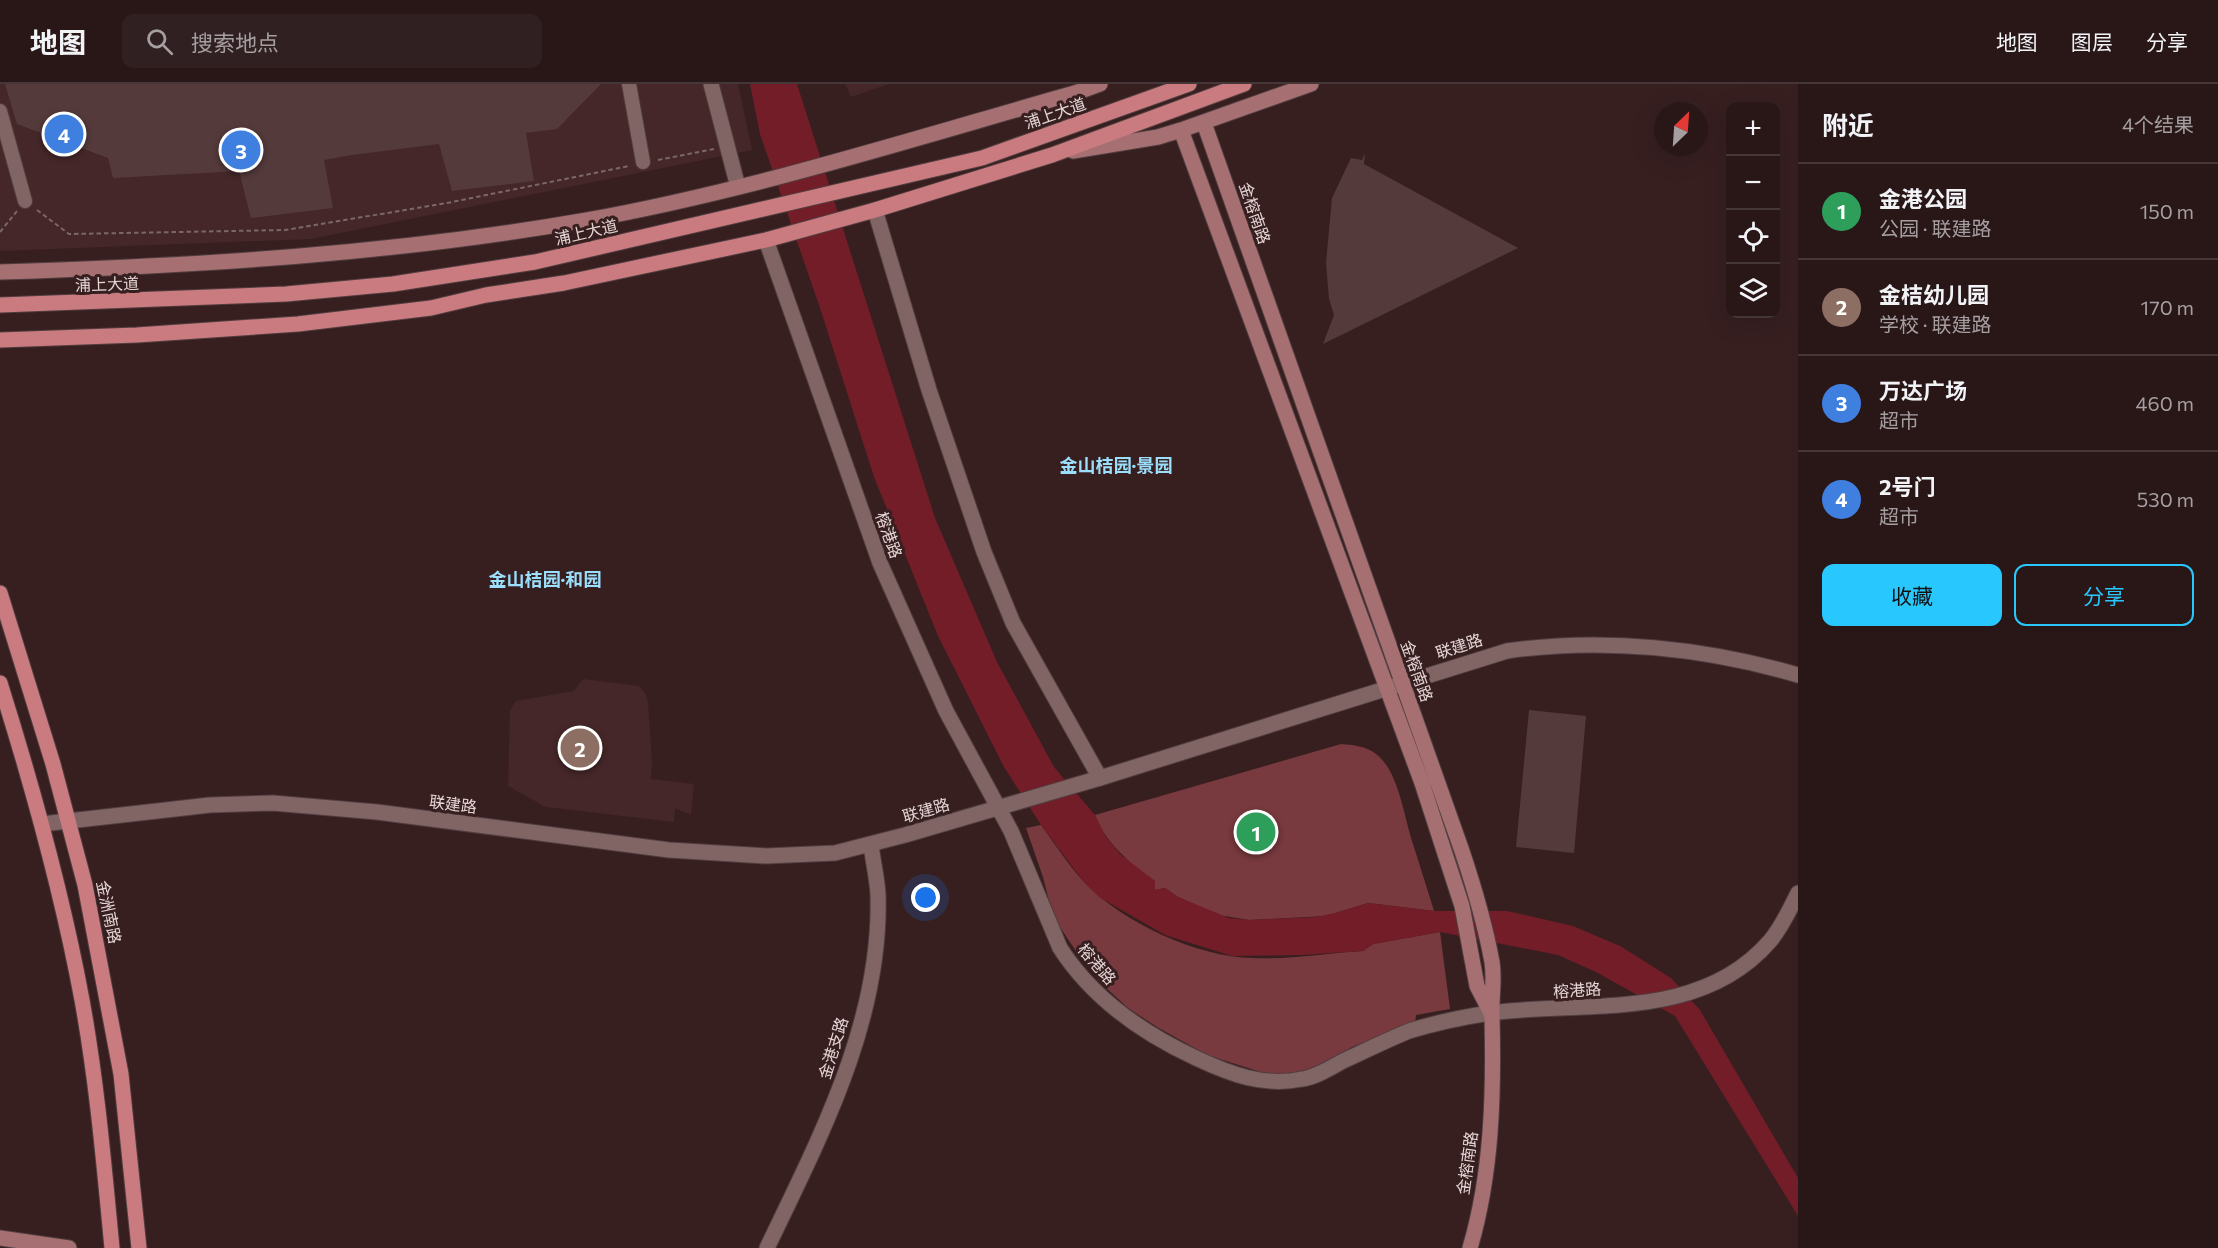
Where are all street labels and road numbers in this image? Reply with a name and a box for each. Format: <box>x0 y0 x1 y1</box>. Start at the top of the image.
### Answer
street label: 浦上大道 <box>1021 93 1088 132</box>
street label: 金榕南路 <box>1236 179 1275 246</box>
street label: 浦上大道 <box>553 215 619 248</box>
street label: 浦上大道 <box>75 273 139 294</box>
street label: 榕港路 <box>872 509 907 561</box>
street label: 联建路 <box>1433 629 1485 662</box>
street label: 金榕南路 <box>1398 638 1437 704</box>
street label: 联建路 <box>428 791 478 816</box>
street label: 联建路 <box>900 794 952 825</box>
street label: 金洲南路 <box>94 879 125 945</box>
street label: 榕港路 <box>1074 939 1120 988</box>
street label: 榕港路 <box>1552 978 1602 1001</box>
street label: 金港支路 <box>814 1014 851 1081</box>
street label: 金榕南路 <box>1453 1130 1480 1196</box>

